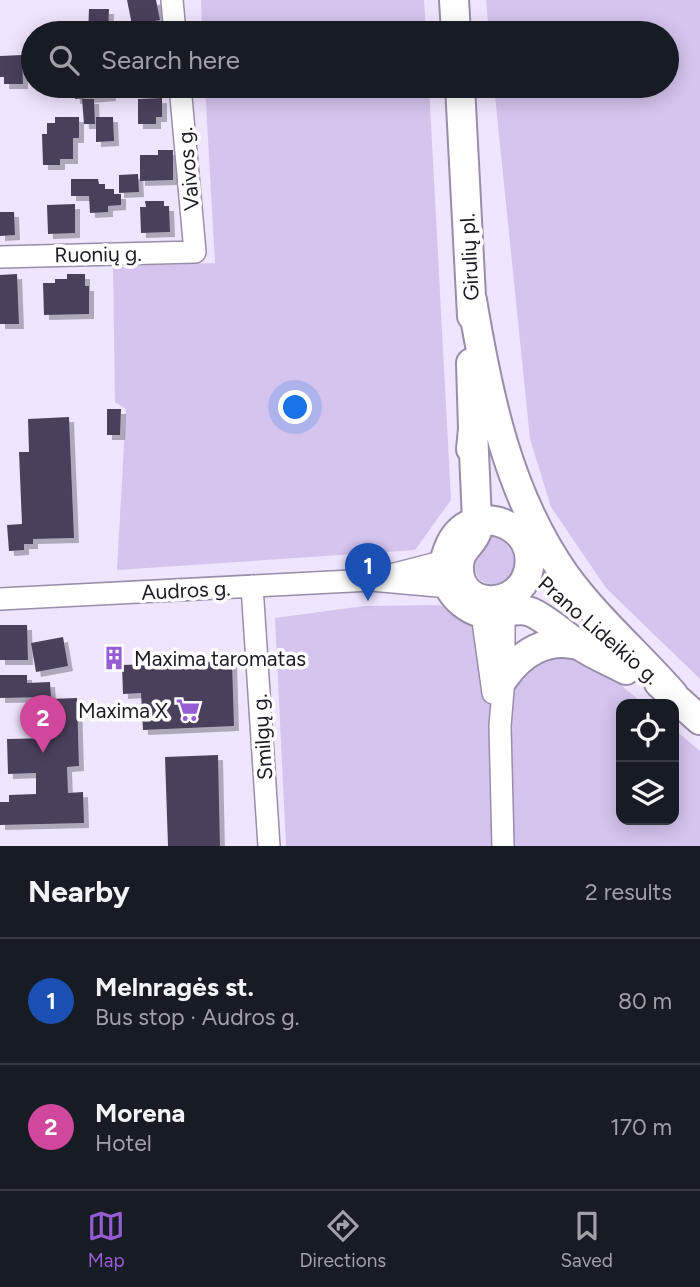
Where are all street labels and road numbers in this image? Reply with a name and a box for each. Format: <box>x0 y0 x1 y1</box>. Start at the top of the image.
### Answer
street label: Vaivos g. <box>172 126 204 212</box>
street label: Girulių pl. <box>454 213 484 301</box>
street label: Ruonių g. <box>54 241 142 267</box>
street label: Prano Lideikio g. <box>533 571 665 689</box>
street label: Audros g. <box>141 575 231 605</box>
street label: Smilgų g. <box>247 693 277 781</box>

